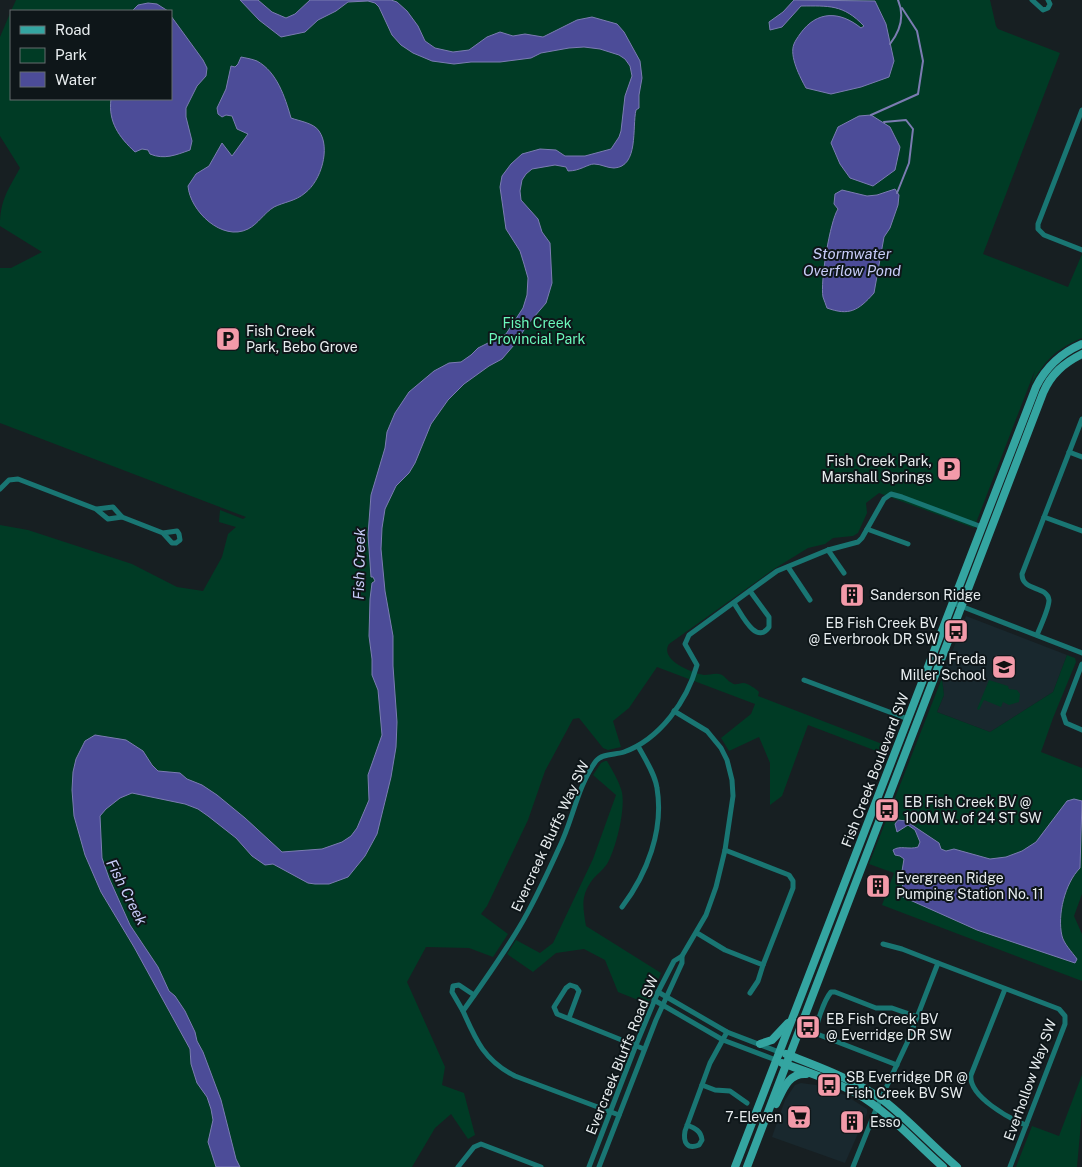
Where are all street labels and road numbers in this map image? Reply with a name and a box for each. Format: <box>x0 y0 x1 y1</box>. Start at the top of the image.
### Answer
street label: Fish Creek Boulevard SW <box>838 690 912 849</box>
street label: Evercreek Bluffs Way SW <box>508 757 592 914</box>
street label: Evercreek Bluffs Road SW <box>583 972 662 1137</box>
street label: Everhollow Way SW <box>1001 1017 1060 1143</box>

